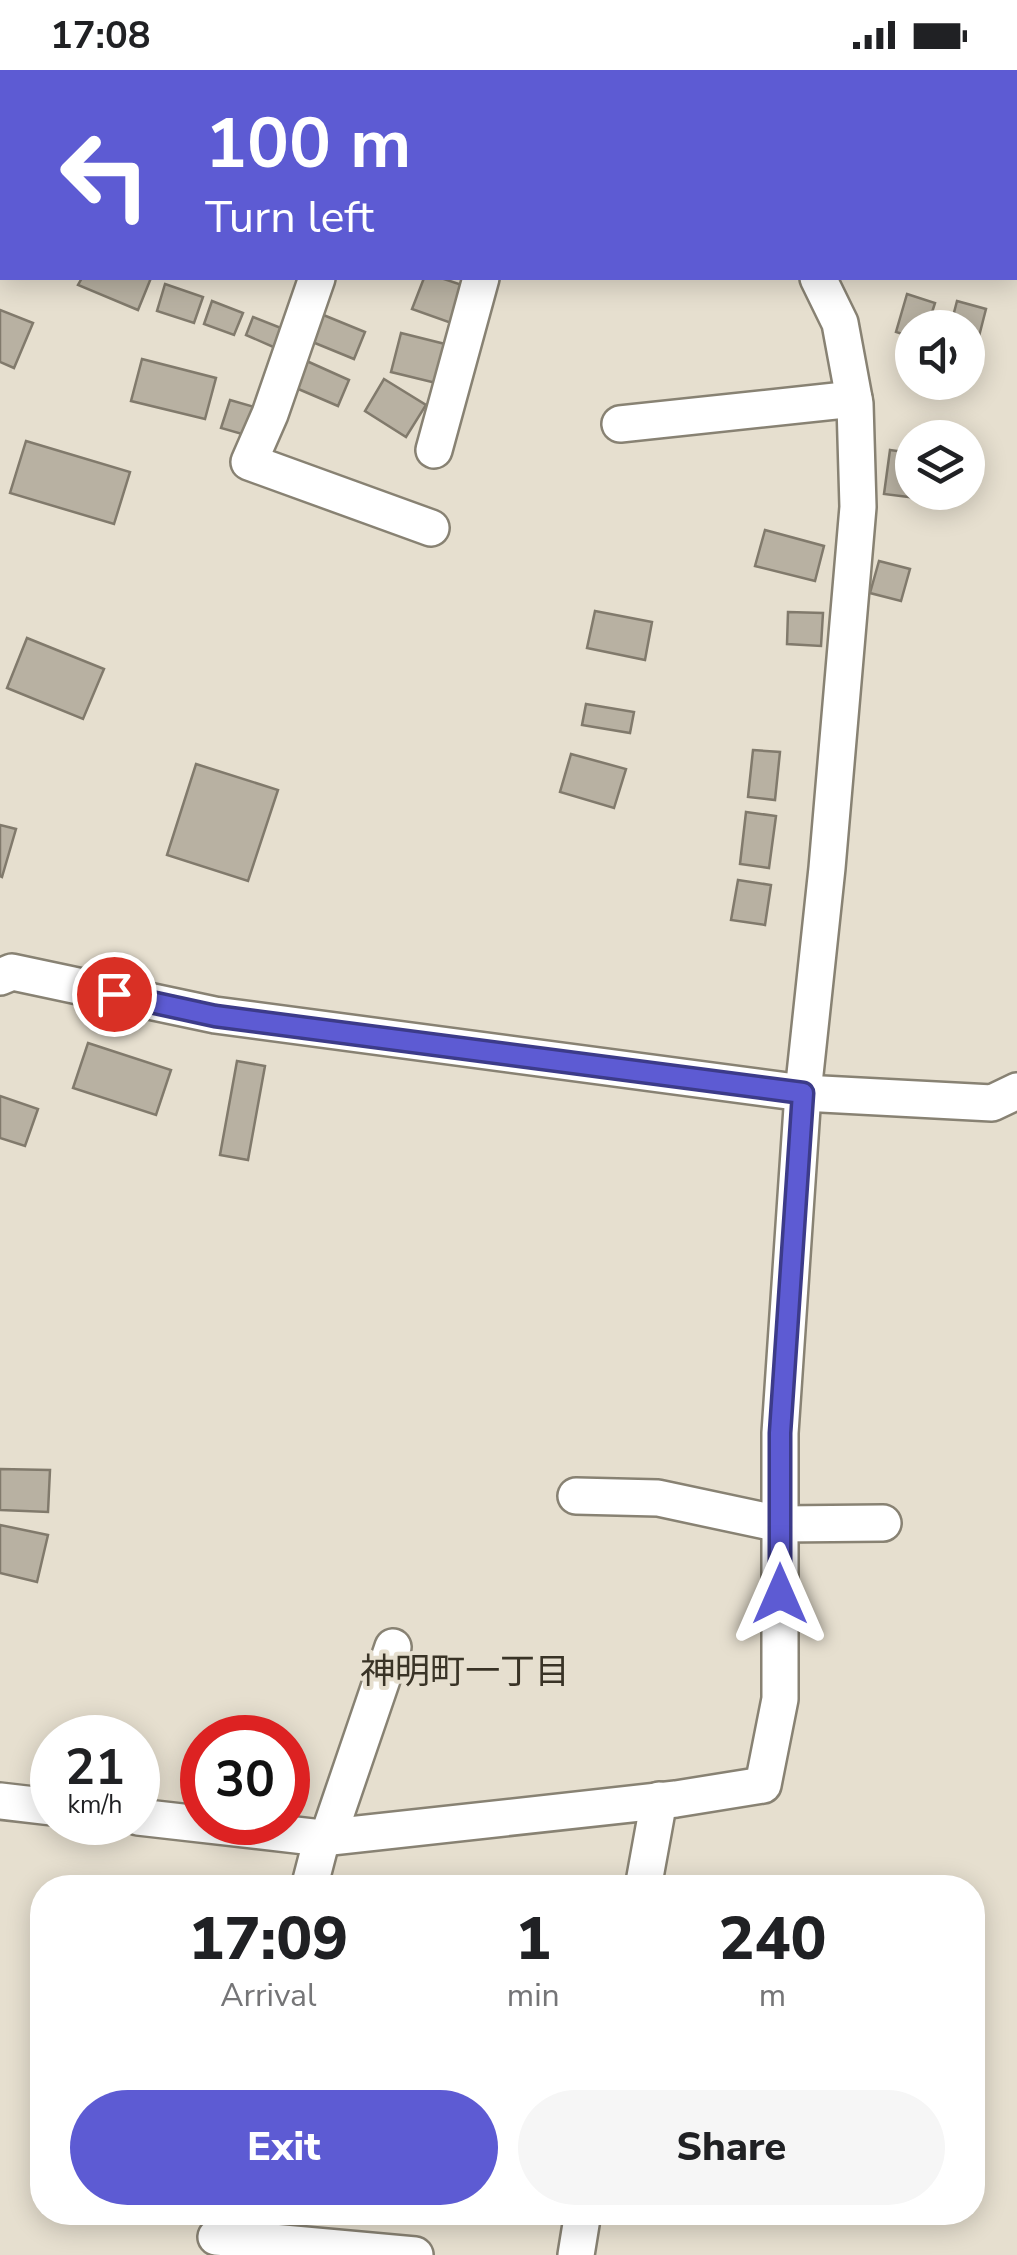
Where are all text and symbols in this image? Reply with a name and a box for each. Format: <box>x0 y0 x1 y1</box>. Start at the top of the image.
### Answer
text: 17:08 <box>50 10 151 61</box>
text: 100 m <box>205 96 411 192</box>
icon: left <box>40 110 170 240</box>
text: Turn left <box>205 187 374 248</box>
map controls <box>895 310 985 510</box>
button: sound <box>895 310 985 400</box>
button: layers <box>895 420 985 510</box>
pin <box>72 952 157 1037</box>
icon: arrive <box>87 967 142 1022</box>
position arrow <box>728 1542 832 1646</box>
district label: 神明町一丁目 <box>360 1648 570 1695</box>
speed limit sign: 30 <box>180 1715 310 1845</box>
text: 21 <box>65 1733 125 1802</box>
text: km/h <box>67 1788 123 1822</box>
text: 17:09 <box>189 1898 348 1980</box>
text: 1 <box>515 1898 551 1980</box>
text: 240 <box>718 1898 826 1980</box>
text: Arrival <box>220 1974 317 2017</box>
text: min <box>507 1974 560 2017</box>
text: m <box>759 1974 786 2017</box>
button: Exit <box>70 2090 498 2205</box>
button: Share <box>518 2090 945 2205</box>

